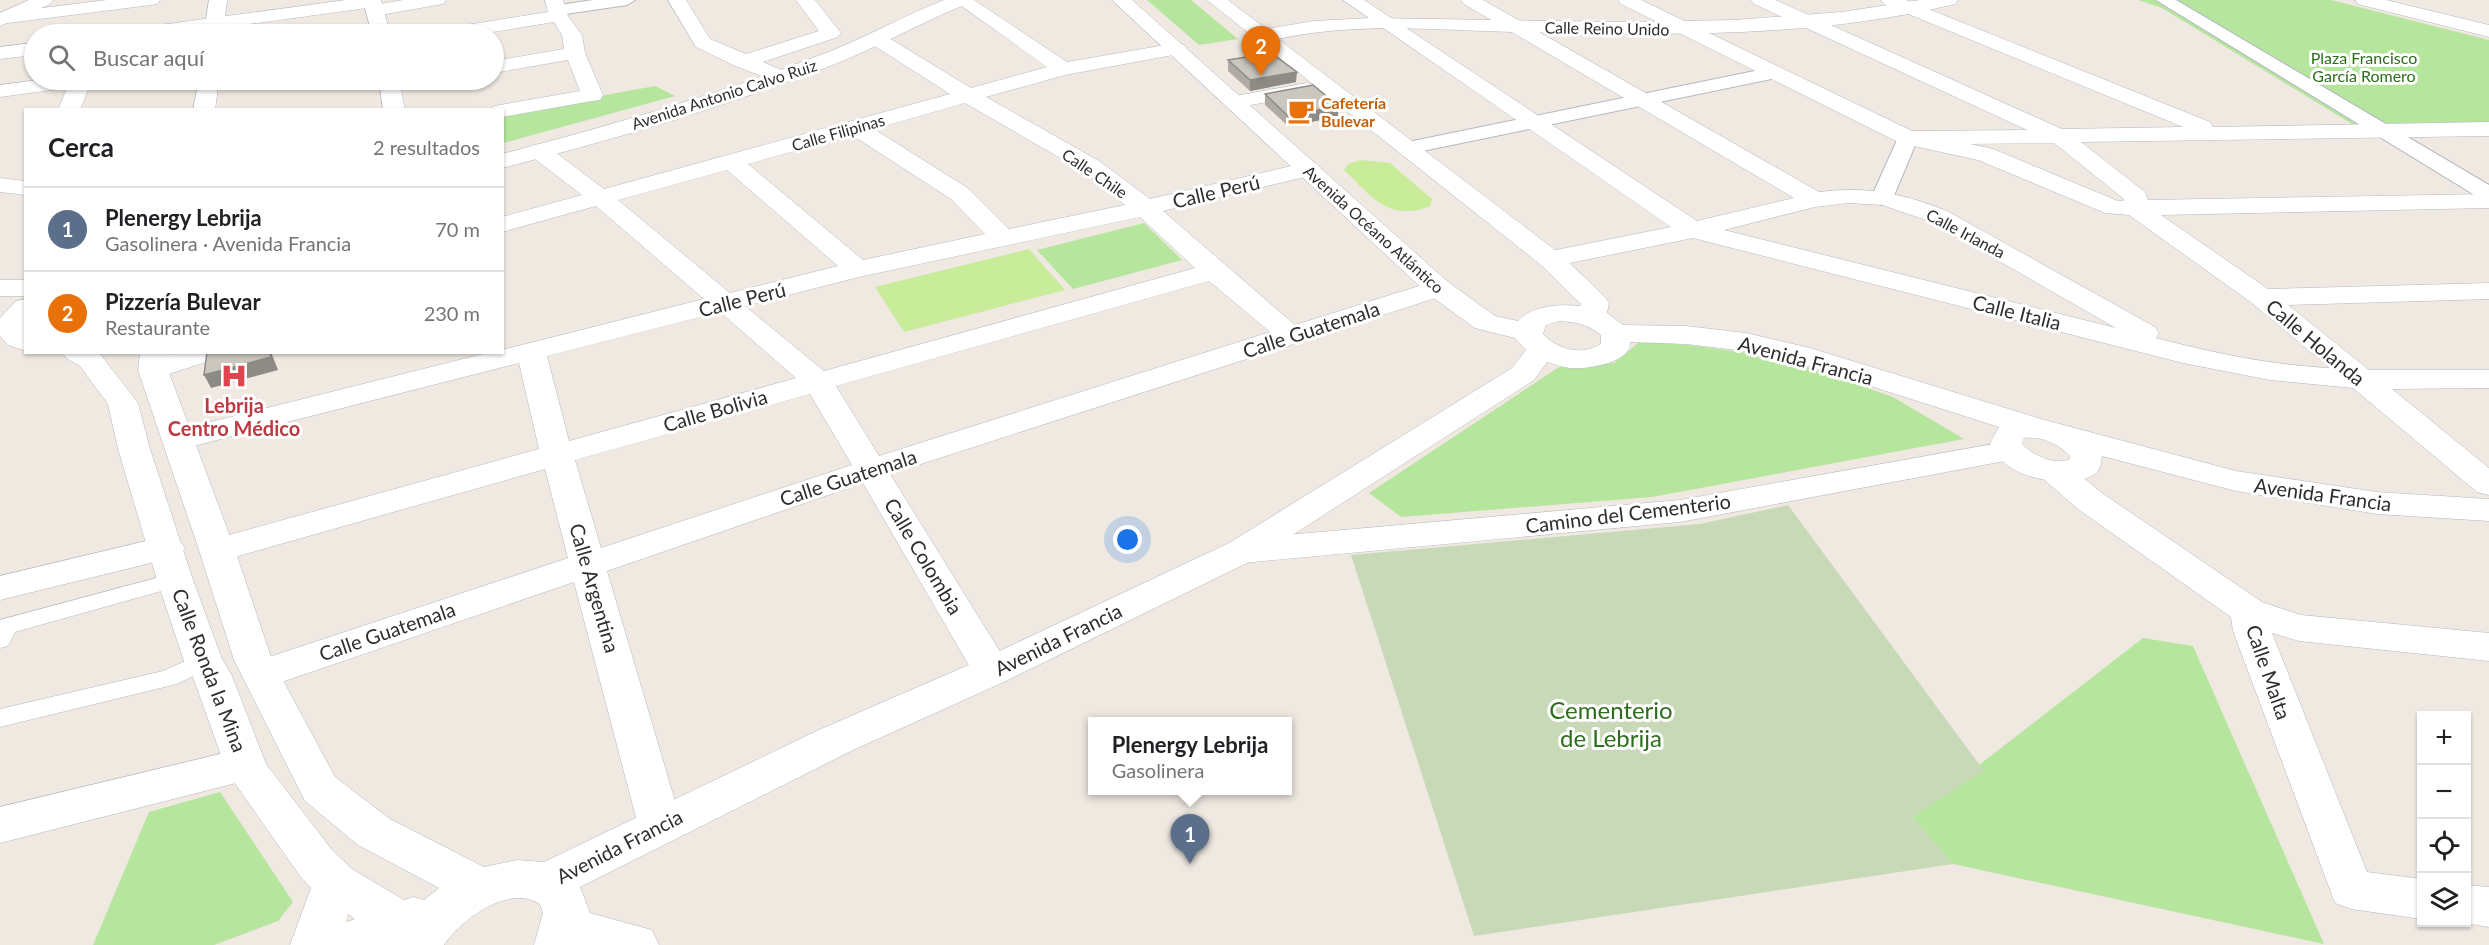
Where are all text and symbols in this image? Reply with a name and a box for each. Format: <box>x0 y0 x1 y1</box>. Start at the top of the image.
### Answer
street label: Calle Reino Unido <box>1544 17 1670 39</box>
search box <box>24 24 504 90</box>
pin: 2 <box>1242 26 1280 76</box>
icon: search <box>45 41 78 74</box>
text: Buscar aquí <box>93 44 204 71</box>
park label: Plaza Francisco García Romero <box>2311 48 2417 85</box>
street label: Avenida Antonio Calvo Ruiz <box>629 55 819 133</box>
place label: Cafetería Bulevar <box>1321 93 1386 130</box>
cafe icon: Cafetería Bulevar <box>1286 96 1316 126</box>
street label: Calle Filipinas <box>789 110 887 154</box>
text: Cerca <box>48 131 114 163</box>
text: 2 resultados <box>373 135 480 159</box>
street label: Calle Chile <box>1059 144 1131 202</box>
street label: Avenida Océano Atlántico <box>1300 161 1448 297</box>
street label: Calle Perú <box>1170 169 1262 213</box>
text: Plenergy Lebrija <box>105 204 262 231</box>
street label: Calle Irlanda <box>1923 204 2009 262</box>
text: 1 <box>62 217 73 241</box>
text: 70 m <box>435 217 480 241</box>
text: Gasolinera · Avenida Francia <box>105 231 351 255</box>
street label: Calle Perú <box>696 277 788 321</box>
text: Pizzería Bulevar <box>105 288 261 315</box>
street label: Calle Italia <box>1970 289 2064 335</box>
street label: Calle Holanda <box>2262 294 2370 390</box>
street label: Calle Guatemala <box>1239 296 1383 362</box>
text: 2 <box>62 301 73 325</box>
text: 230 m <box>424 301 480 325</box>
text: Restaurante <box>105 315 210 339</box>
street label: Avenida Francia <box>1736 330 1876 390</box>
hospital icon: Lebrija Centro Médico <box>219 361 249 391</box>
street label: Calle Bolivia <box>660 384 770 436</box>
place label: Lebrija Centro Médico <box>168 393 300 440</box>
street label: Calle Guatemala <box>776 444 920 510</box>
street label: Avenida Francia <box>2253 472 2393 516</box>
street label: Camino del Cementerio <box>1524 488 1732 538</box>
street label: Calle Colombia <box>880 494 968 618</box>
street label: Calle Argentina <box>565 521 625 655</box>
your location <box>1113 525 1142 554</box>
street label: Calle Ronda la Mina <box>168 585 252 755</box>
street label: Calle Guatemala <box>316 596 458 666</box>
street label: Avenida Francia <box>990 598 1126 680</box>
street label: Calle Malta <box>2242 622 2296 722</box>
park label: Cementerio de Lebrija <box>1549 695 1673 752</box>
map controls <box>2417 711 2471 927</box>
button: + <box>2417 711 2471 765</box>
popup <box>1088 717 1292 795</box>
text: Plenergy Lebrija <box>1112 731 1268 758</box>
text: Gasolinera <box>1112 758 1204 782</box>
button: − <box>2417 765 2471 819</box>
street label: Avenida Francia <box>552 804 686 888</box>
pin: 1 <box>1170 814 1210 864</box>
button: locate <box>2417 819 2471 873</box>
button: layers <box>2417 873 2471 927</box>

